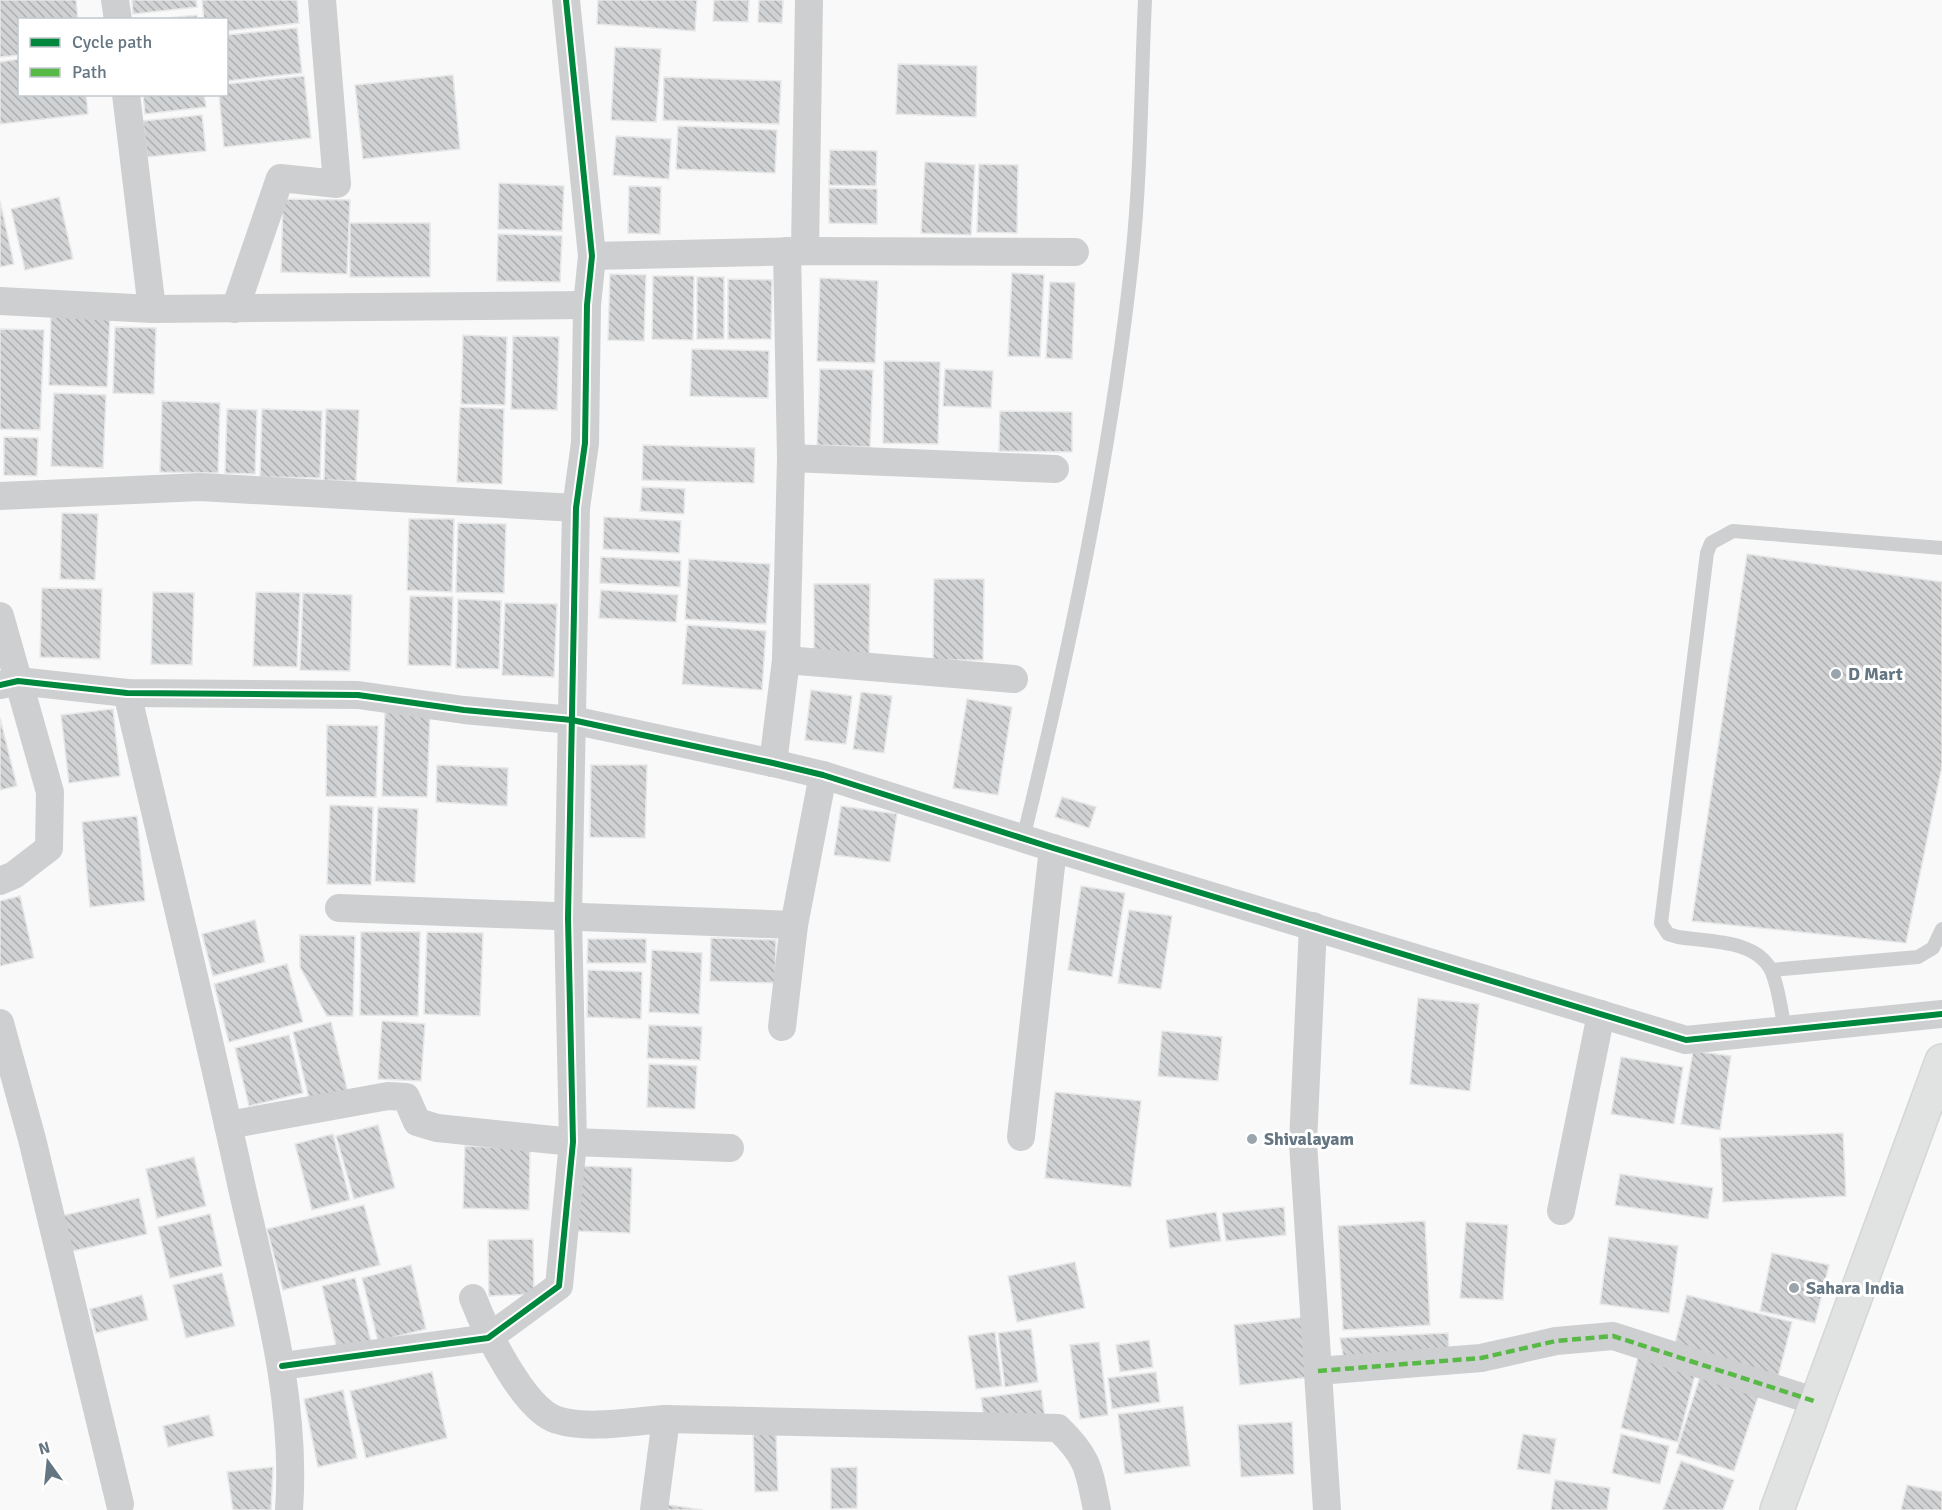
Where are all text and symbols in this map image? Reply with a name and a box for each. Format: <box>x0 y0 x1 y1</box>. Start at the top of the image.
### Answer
legend <box>18 18 228 96</box>
text: Cycle path <box>72 31 152 53</box>
text: Path <box>72 61 107 83</box>
place label: D Mart <box>1848 663 1903 685</box>
marker: D Mart <box>1829 667 1843 681</box>
place label: Shivalayam <box>1264 1128 1354 1150</box>
marker: Shivalayam <box>1245 1132 1259 1146</box>
place label: Sahara India <box>1806 1277 1904 1299</box>
marker: Sahara India <box>1787 1281 1801 1295</box>
north arrow <box>18 1432 78 1492</box>
text: N <box>36 1437 52 1460</box>

